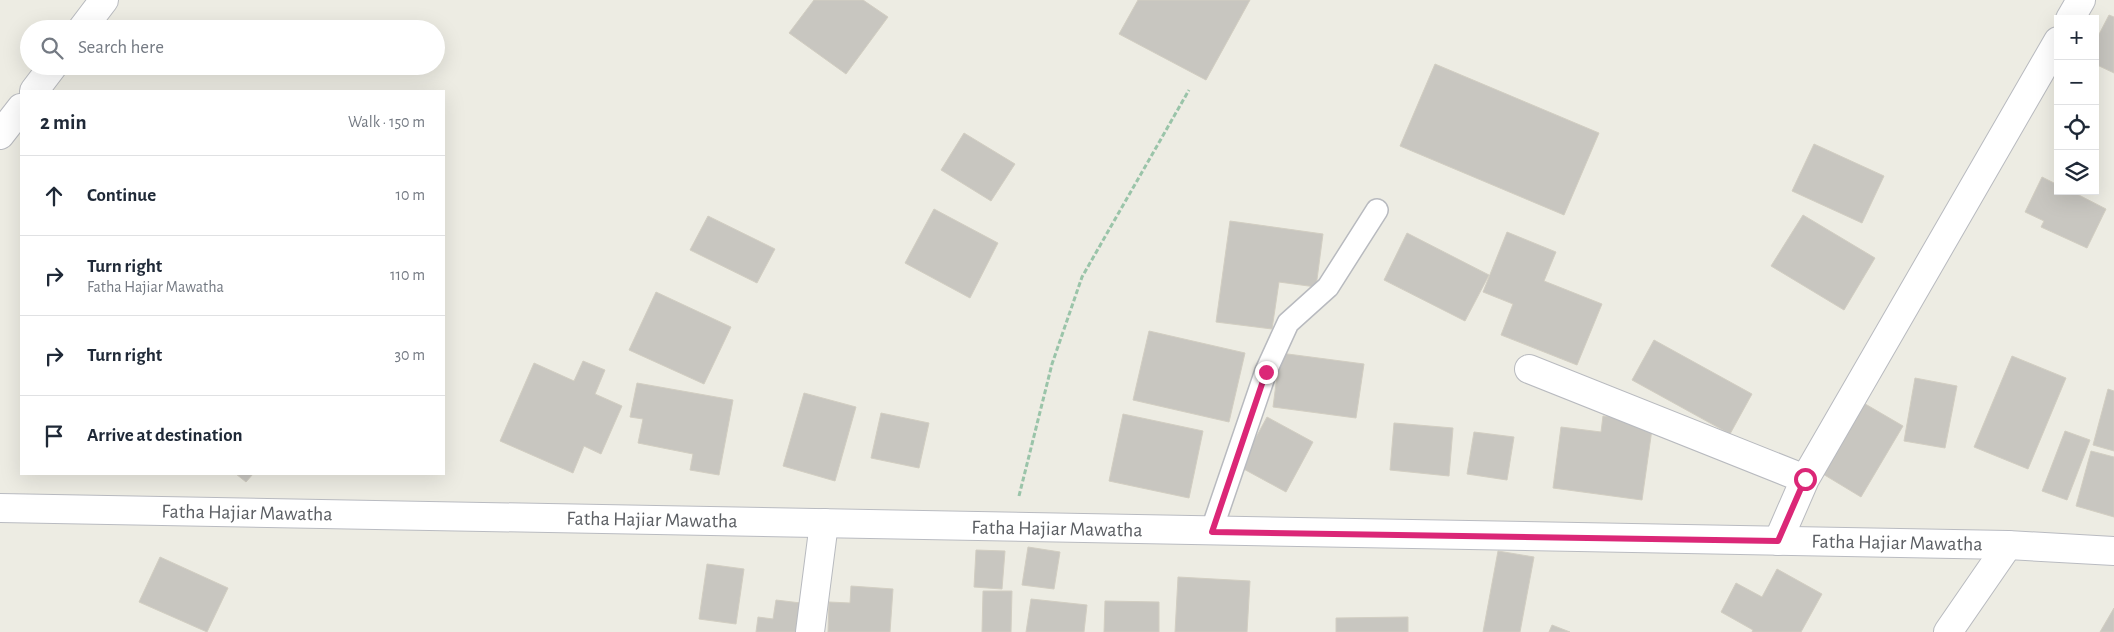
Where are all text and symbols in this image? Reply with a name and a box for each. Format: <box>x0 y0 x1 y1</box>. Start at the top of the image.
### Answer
map controls <box>2054 15 2099 195</box>
button: + <box>2054 15 2099 60</box>
search box <box>20 20 445 75</box>
icon: search <box>38 34 66 62</box>
text: Search here <box>78 38 164 57</box>
button: − <box>2054 60 2099 105</box>
button: locate <box>2054 105 2099 150</box>
text: 2 min <box>40 112 87 133</box>
text: Walk · 150 m <box>348 114 425 130</box>
button: layers <box>2054 150 2099 195</box>
icon: ahead <box>40 182 68 210</box>
text: Continue <box>87 186 156 205</box>
text: 10 m <box>396 187 425 203</box>
text: Turn right <box>87 257 162 276</box>
icon: right <box>40 262 68 290</box>
text: 110 m <box>390 267 425 283</box>
text: Fatha Hajiar Mawatha <box>87 279 224 295</box>
icon: right <box>40 342 68 370</box>
text: Turn right <box>87 346 162 365</box>
text: 30 m <box>395 347 425 363</box>
route end <box>1255 361 1278 384</box>
icon: arrive <box>40 422 68 450</box>
text: Arrive at destination <box>87 426 243 445</box>
route start <box>1794 468 1817 491</box>
street label: Fatha Hajiar Mawatha <box>161 502 333 524</box>
street label: Fatha Hajiar Mawatha <box>566 509 738 531</box>
street label: Fatha Hajiar Mawatha <box>971 518 1143 540</box>
street label: Fatha Hajiar Mawatha <box>1811 532 1983 554</box>

